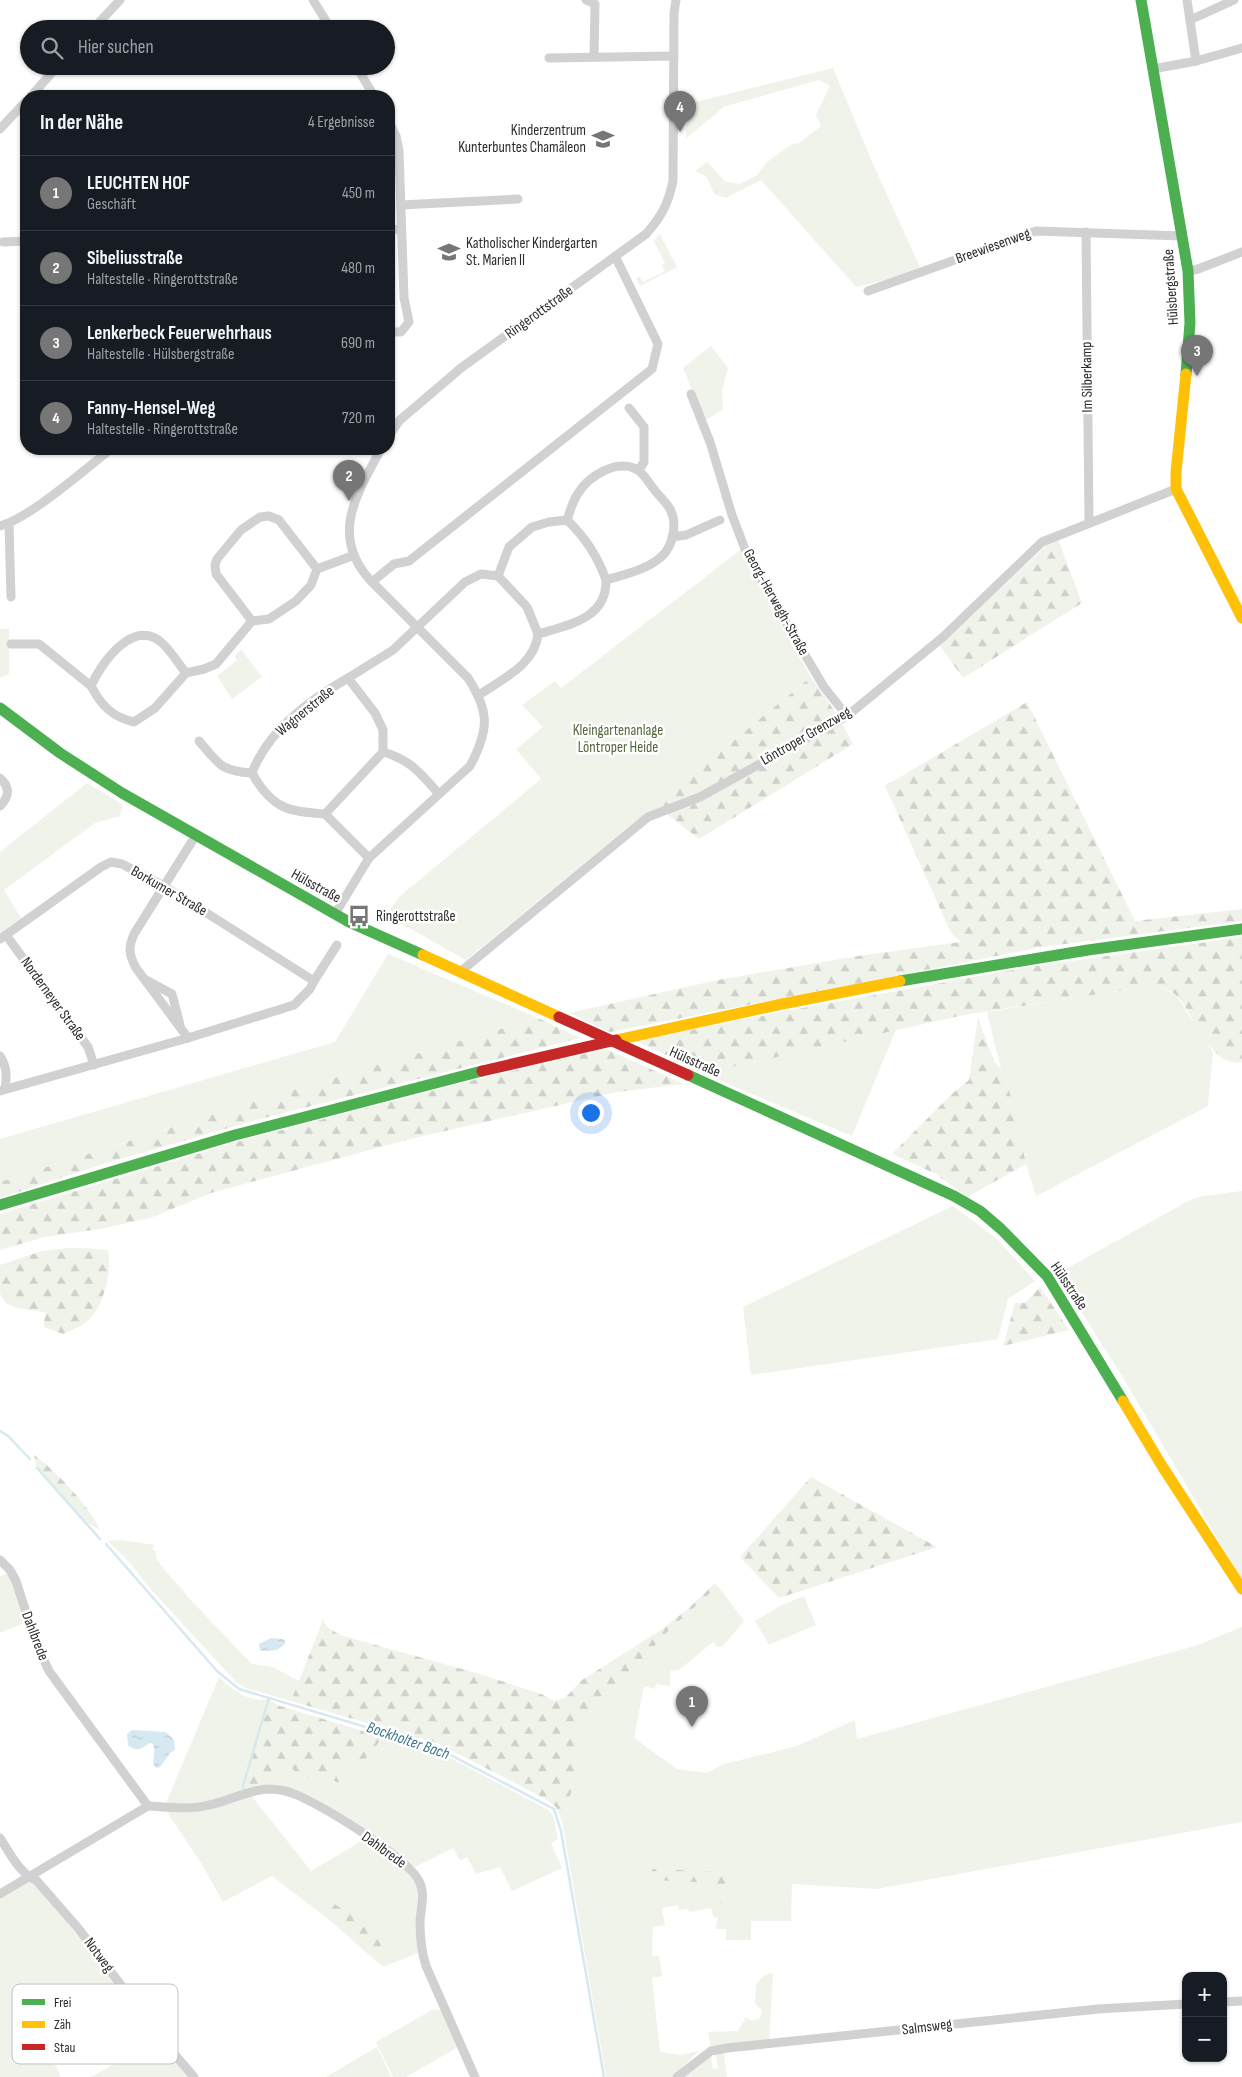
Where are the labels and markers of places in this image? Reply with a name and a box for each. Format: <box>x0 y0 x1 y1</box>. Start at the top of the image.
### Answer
pin: 4 <box>664 91 696 132</box>
place label: Kinderzentrum Kunterbuntes Chamäleon <box>458 121 586 157</box>
school or university icon: Kinderzentrum Kunterbuntes Chamäleon <box>590 126 616 152</box>
place label: Katholischer Kindergarten St. Marien II <box>466 234 597 270</box>
school or university icon: Katholischer Kindergarten St. Marien II <box>436 239 462 265</box>
pin: 3 <box>1181 335 1213 376</box>
pin: 2 <box>333 460 365 501</box>
bus stop icon: Ringerottstraße <box>346 903 372 929</box>
place label: Ringerottstraße <box>376 907 456 926</box>
pin: 1 <box>676 1686 708 1727</box>

